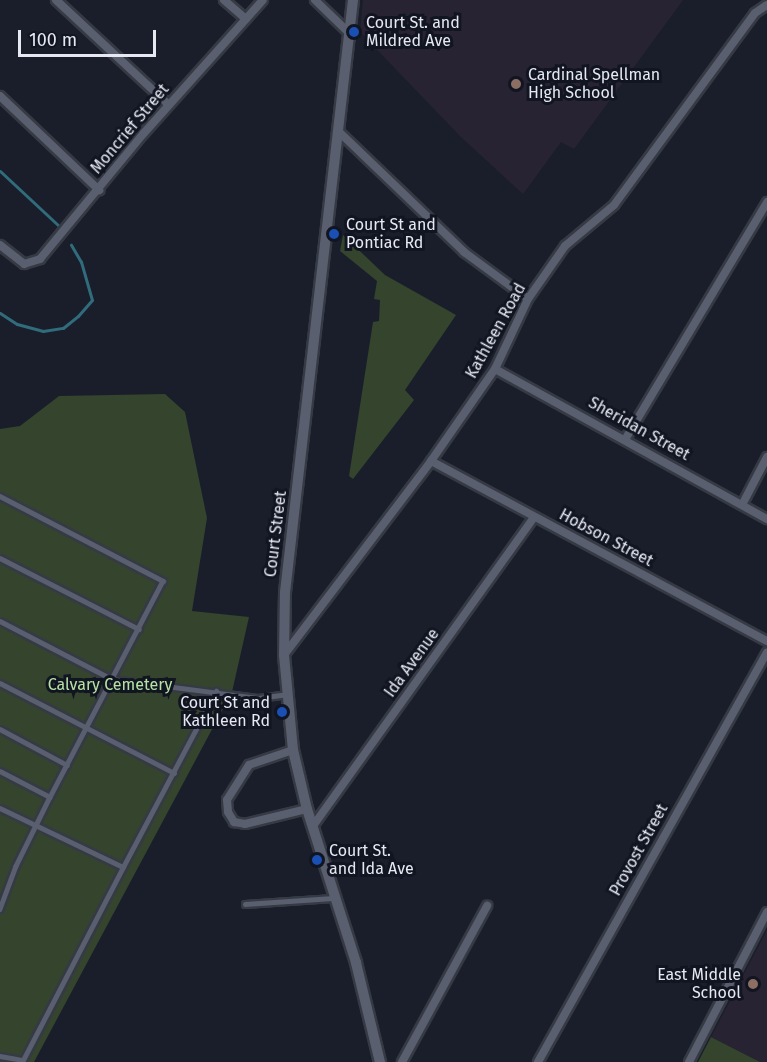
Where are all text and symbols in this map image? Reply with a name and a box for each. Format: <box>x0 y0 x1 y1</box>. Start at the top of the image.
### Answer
place label: Court St. and Mildred Ave <box>366 13 460 51</box>
scale bar <box>21 18 159 56</box>
marker: Court St. and Mildred Ave <box>347 25 361 39</box>
text: 100 m <box>29 29 77 51</box>
place label: Cardinal Spellman High School <box>528 65 660 103</box>
marker: Cardinal Spellman High School <box>509 77 523 91</box>
street label: Moncrief Street <box>87 80 173 178</box>
place label: Court St and Pontiac Rd <box>346 215 436 253</box>
marker: Court St and Pontiac Rd <box>327 227 341 241</box>
street label: Kathleen Road <box>462 280 530 382</box>
street label: Sheridan Street <box>585 393 693 465</box>
street label: Court Street <box>261 490 291 578</box>
street label: Hobson Street <box>556 505 656 571</box>
street label: Ida Avenue <box>381 625 443 701</box>
park label: Calvary Cemetery <box>48 675 172 695</box>
place label: Court St and Kathleen Rd <box>180 693 270 731</box>
marker: Court St and Kathleen Rd <box>275 705 289 719</box>
street label: Provost Street <box>606 801 672 899</box>
place label: Court St. and Ida Ave <box>329 841 414 879</box>
marker: Court St. and Ida Ave <box>310 853 324 867</box>
place label: East Middle School <box>657 965 741 1003</box>
marker: East Middle School <box>746 977 760 991</box>

